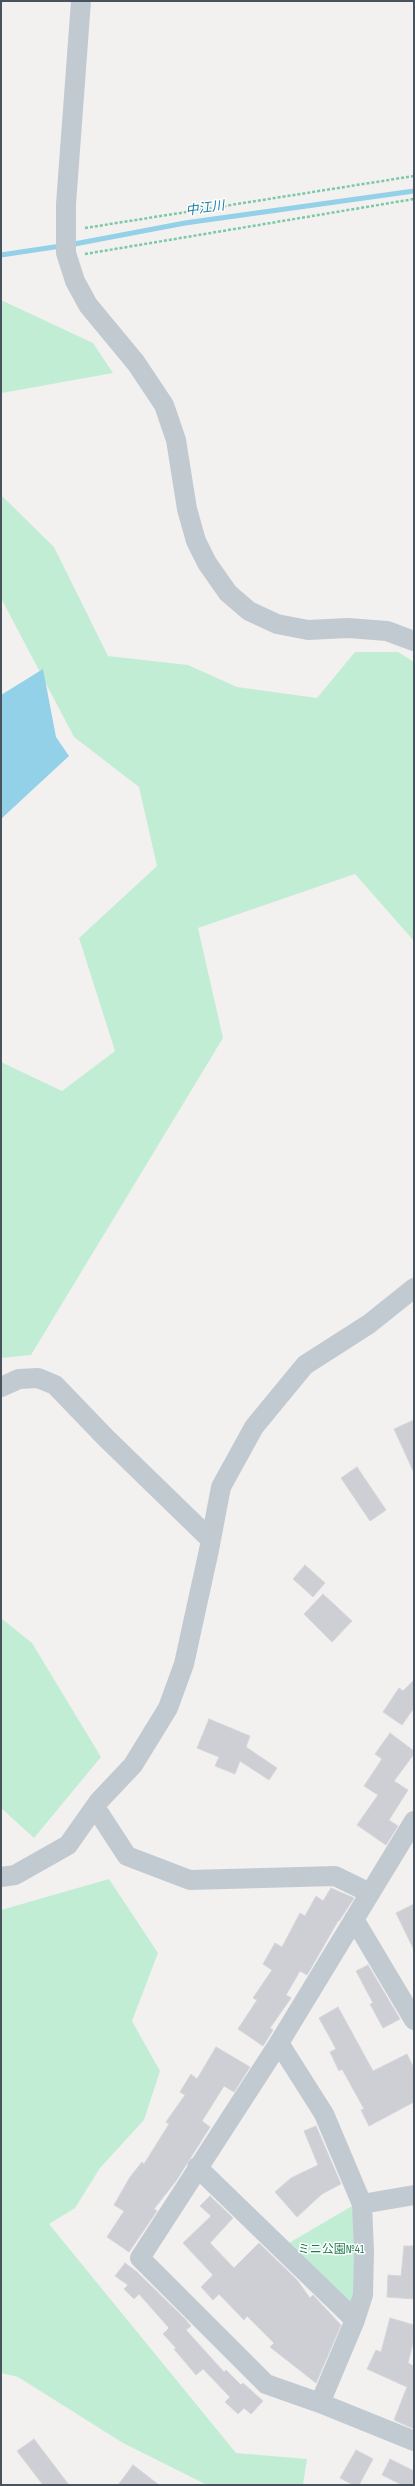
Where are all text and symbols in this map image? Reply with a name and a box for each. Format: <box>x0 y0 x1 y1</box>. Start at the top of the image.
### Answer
water label: 中江川 <box>185 199 225 219</box>
park label: ミニ公園№41 <box>298 2243 364 2257</box>

